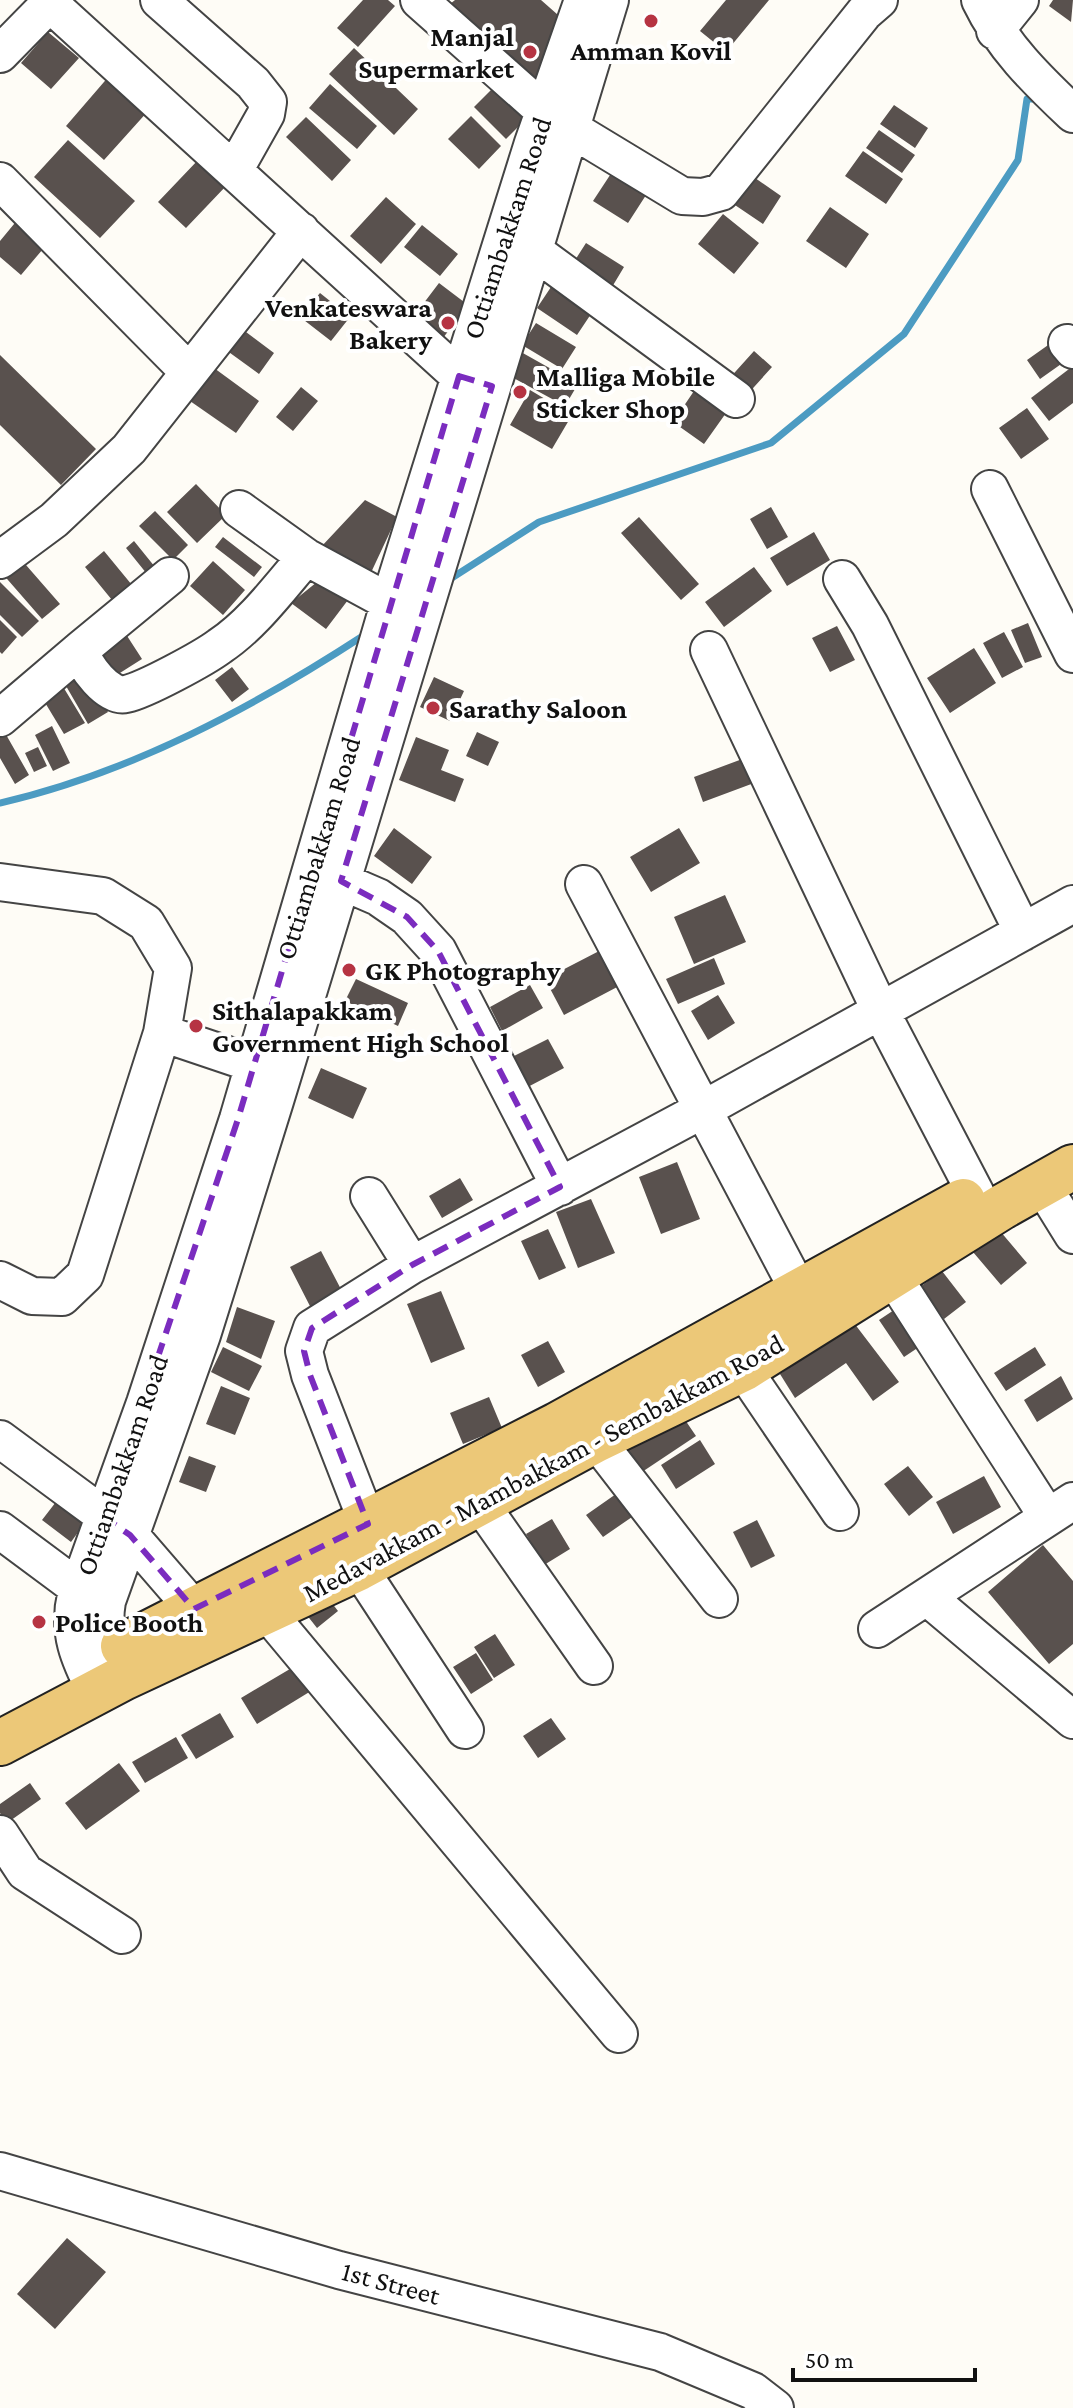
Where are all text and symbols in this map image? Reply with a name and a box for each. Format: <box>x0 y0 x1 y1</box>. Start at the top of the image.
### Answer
marker: Amman Kovil <box>642 12 660 30</box>
place label: Manjal Supermarket <box>358 21 515 84</box>
place label: Amman Kovil <box>569 35 732 66</box>
marker: Manjal Supermarket <box>521 43 539 61</box>
street label: Ottiambakkam Road <box>456 113 558 343</box>
place label: Venkateswara Bakery <box>264 292 432 355</box>
marker: Venkateswara Bakery <box>439 314 457 332</box>
place label: Malliga Mobile Sticker Shop <box>536 361 715 424</box>
marker: Malliga Mobile Sticker Shop <box>511 383 529 401</box>
place label: Sarathy Saloon <box>449 693 627 724</box>
marker: Sarathy Saloon <box>424 699 442 717</box>
street label: Ottiambakkam Road <box>269 733 367 963</box>
place label: GK Photography <box>365 955 561 986</box>
marker: GK Photography <box>340 961 358 979</box>
place label: Sithalapakkam Government High School <box>212 995 509 1058</box>
marker: Sithalapakkam Government High School <box>187 1017 205 1035</box>
street label: Medavakkam - Mambakkam - Sembakkam Road <box>297 1328 789 1608</box>
street label: Ottiambakkam Road <box>70 1350 174 1580</box>
place label: Police Booth <box>55 1607 203 1638</box>
marker: Police Booth <box>30 1613 48 1631</box>
street label: 1st Street <box>338 2255 444 2311</box>
scale bar <box>793 2332 975 2382</box>
text: 50 m <box>805 2346 854 2373</box>

